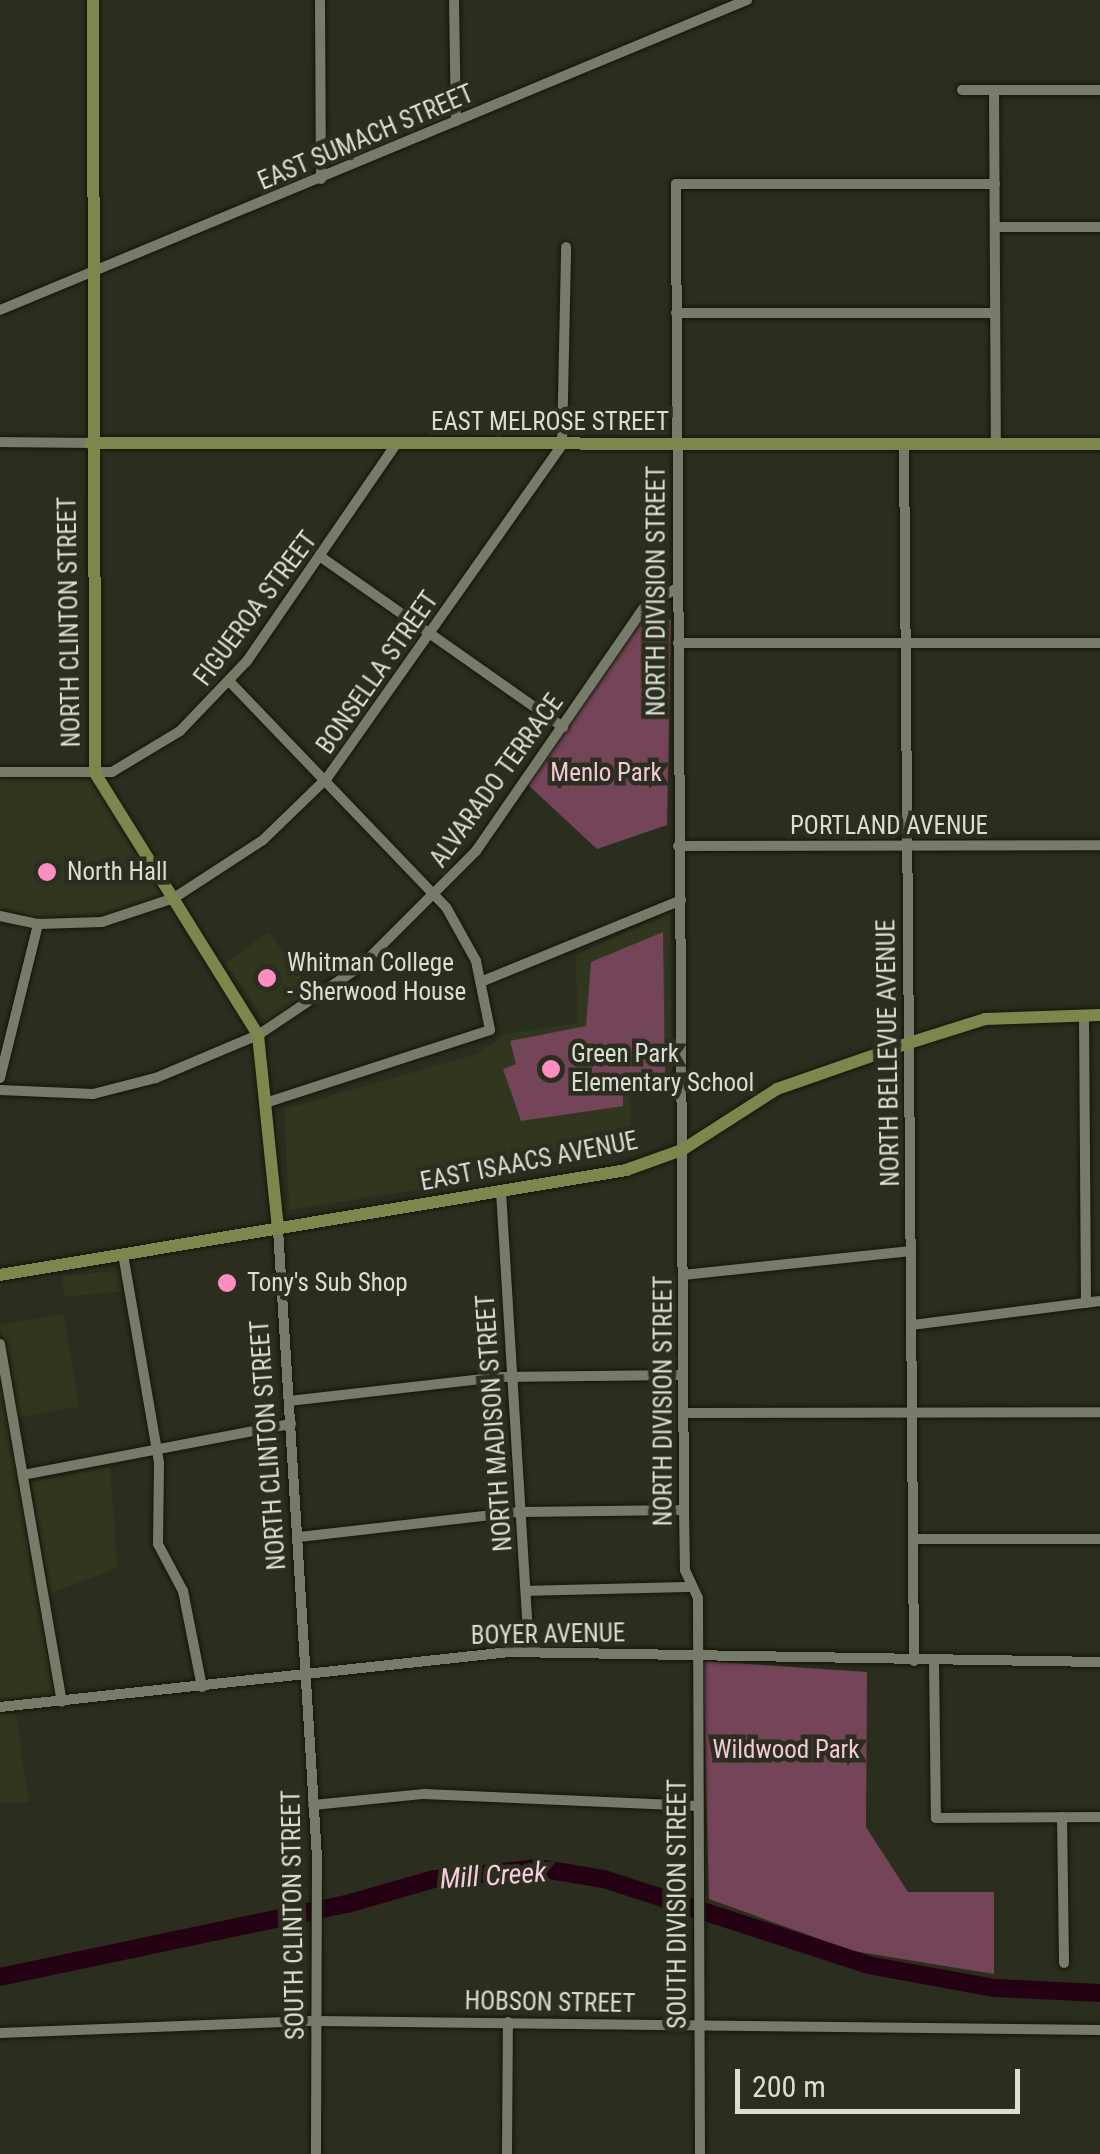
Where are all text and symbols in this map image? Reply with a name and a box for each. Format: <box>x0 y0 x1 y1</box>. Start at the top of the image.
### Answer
street label: EAST SUMACH STREET <box>253 79 479 197</box>
street label: EAST MELROSE STREET <box>431 407 669 437</box>
street label: NORTH DIVISION STREET <box>642 466 672 716</box>
street label: NORTH CLINTON STREET <box>53 496 87 748</box>
street label: FIGUEROA STREET <box>188 526 324 692</box>
street label: BONSELLA STREET <box>311 586 445 760</box>
street label: ALVARADO TERRACE <box>424 688 570 874</box>
park label: Menlo Park <box>550 758 662 788</box>
street label: PORTLAND AVENUE <box>790 811 988 841</box>
place label: North Hall <box>67 857 167 887</box>
marker: North Hall <box>36 861 58 883</box>
street label: NORTH BELLEVUE AVENUE <box>872 919 906 1187</box>
place label: Whitman College - Sherwood House <box>287 949 466 1008</box>
marker: Whitman College - Sherwood House <box>256 967 278 989</box>
place label: Green Park Elementary School <box>571 1040 754 1099</box>
marker: Green Park Elementary School <box>540 1058 562 1080</box>
street label: EAST ISAACS AVENUE <box>418 1126 640 1198</box>
place label: Tony's Sub Shop <box>247 1268 408 1298</box>
marker: Tony's Sub Shop <box>216 1272 238 1294</box>
street label: NORTH DIVISION STREET <box>649 1276 679 1526</box>
street label: NORTH MADISON STREET <box>471 1293 519 1553</box>
street label: NORTH CLINTON STREET <box>245 1319 293 1571</box>
street label: BOYER AVENUE <box>471 1619 625 1651</box>
park label: Wildwood Park <box>713 1735 859 1765</box>
street label: SOUTH DIVISION STREET <box>663 1779 693 2029</box>
street label: SOUTH CLINTON STREET <box>277 1790 311 2040</box>
water label: Mill Creek <box>439 1856 547 1896</box>
street label: HOBSON STREET <box>464 1987 636 2019</box>
scale bar <box>740 2049 1025 2111</box>
text: 200 m <box>752 2069 826 2104</box>

